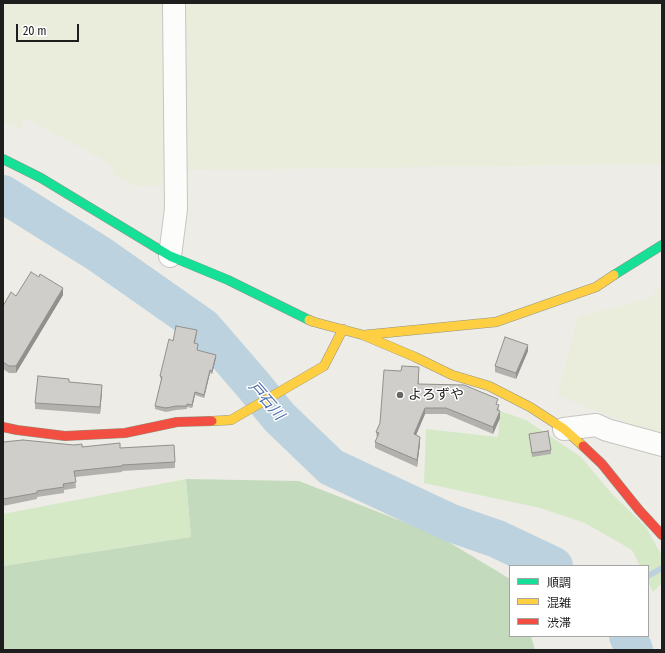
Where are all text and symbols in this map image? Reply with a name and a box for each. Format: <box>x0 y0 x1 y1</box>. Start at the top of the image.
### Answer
scale bar <box>18 16 81 42</box>
text: 20 m <box>23 24 47 38</box>
water label: 戸石川 <box>244 378 288 424</box>
place label: よろずや <box>408 387 464 403</box>
marker: よろずや <box>395 390 405 400</box>
legend <box>509 565 649 637</box>
text: 順調 <box>547 576 571 590</box>
text: 混雑 <box>547 596 571 610</box>
text: 渋滞 <box>547 616 571 630</box>

